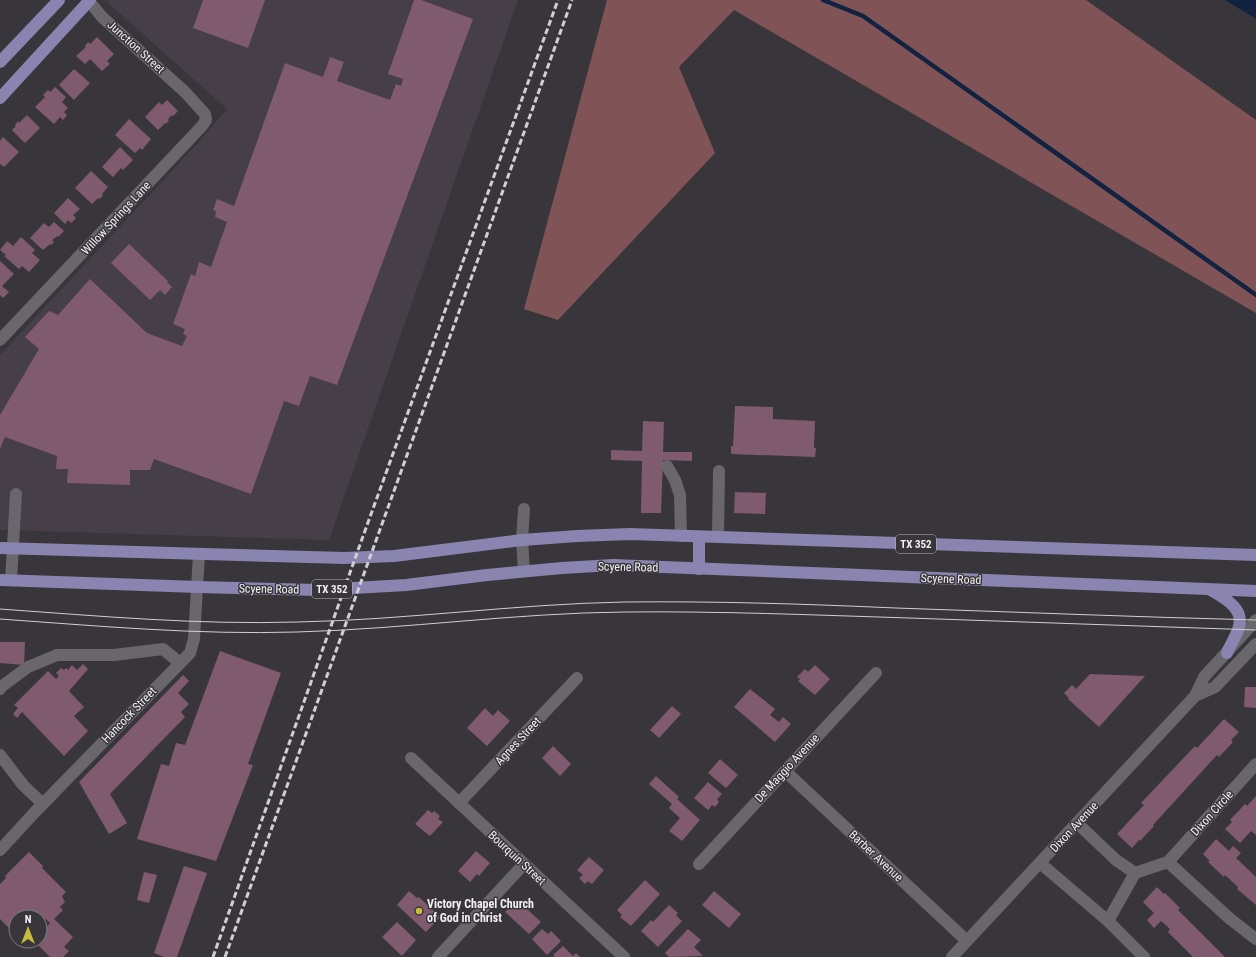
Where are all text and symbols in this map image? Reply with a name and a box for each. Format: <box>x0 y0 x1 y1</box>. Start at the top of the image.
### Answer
street label: Junction Street <box>105 18 168 77</box>
street label: Willow Springs Lane <box>78 178 154 258</box>
road number: TX 352 <box>896 535 936 553</box>
street label: Scyene Road <box>598 559 658 575</box>
street label: Scyene Road <box>920 571 982 587</box>
road number: TX 352 <box>312 580 352 598</box>
street label: Scyene Road <box>239 581 299 597</box>
street label: Hancock Street <box>99 684 159 746</box>
street label: Agnes Street <box>492 714 544 768</box>
street label: De Maggio Avenue <box>752 731 822 805</box>
street label: Dixon Circle <box>1188 787 1236 839</box>
street label: Dixon Avenue <box>1047 799 1101 855</box>
street label: Bourquin Street <box>485 828 549 888</box>
street label: Barber Avenue <box>846 828 906 885</box>
place label: Victory Chapel Church of God in Christ <box>427 897 534 925</box>
marker: Victory Chapel Church of God in Christ <box>414 906 424 916</box>
north arrow <box>8 909 48 949</box>
text: N <box>25 913 32 926</box>

